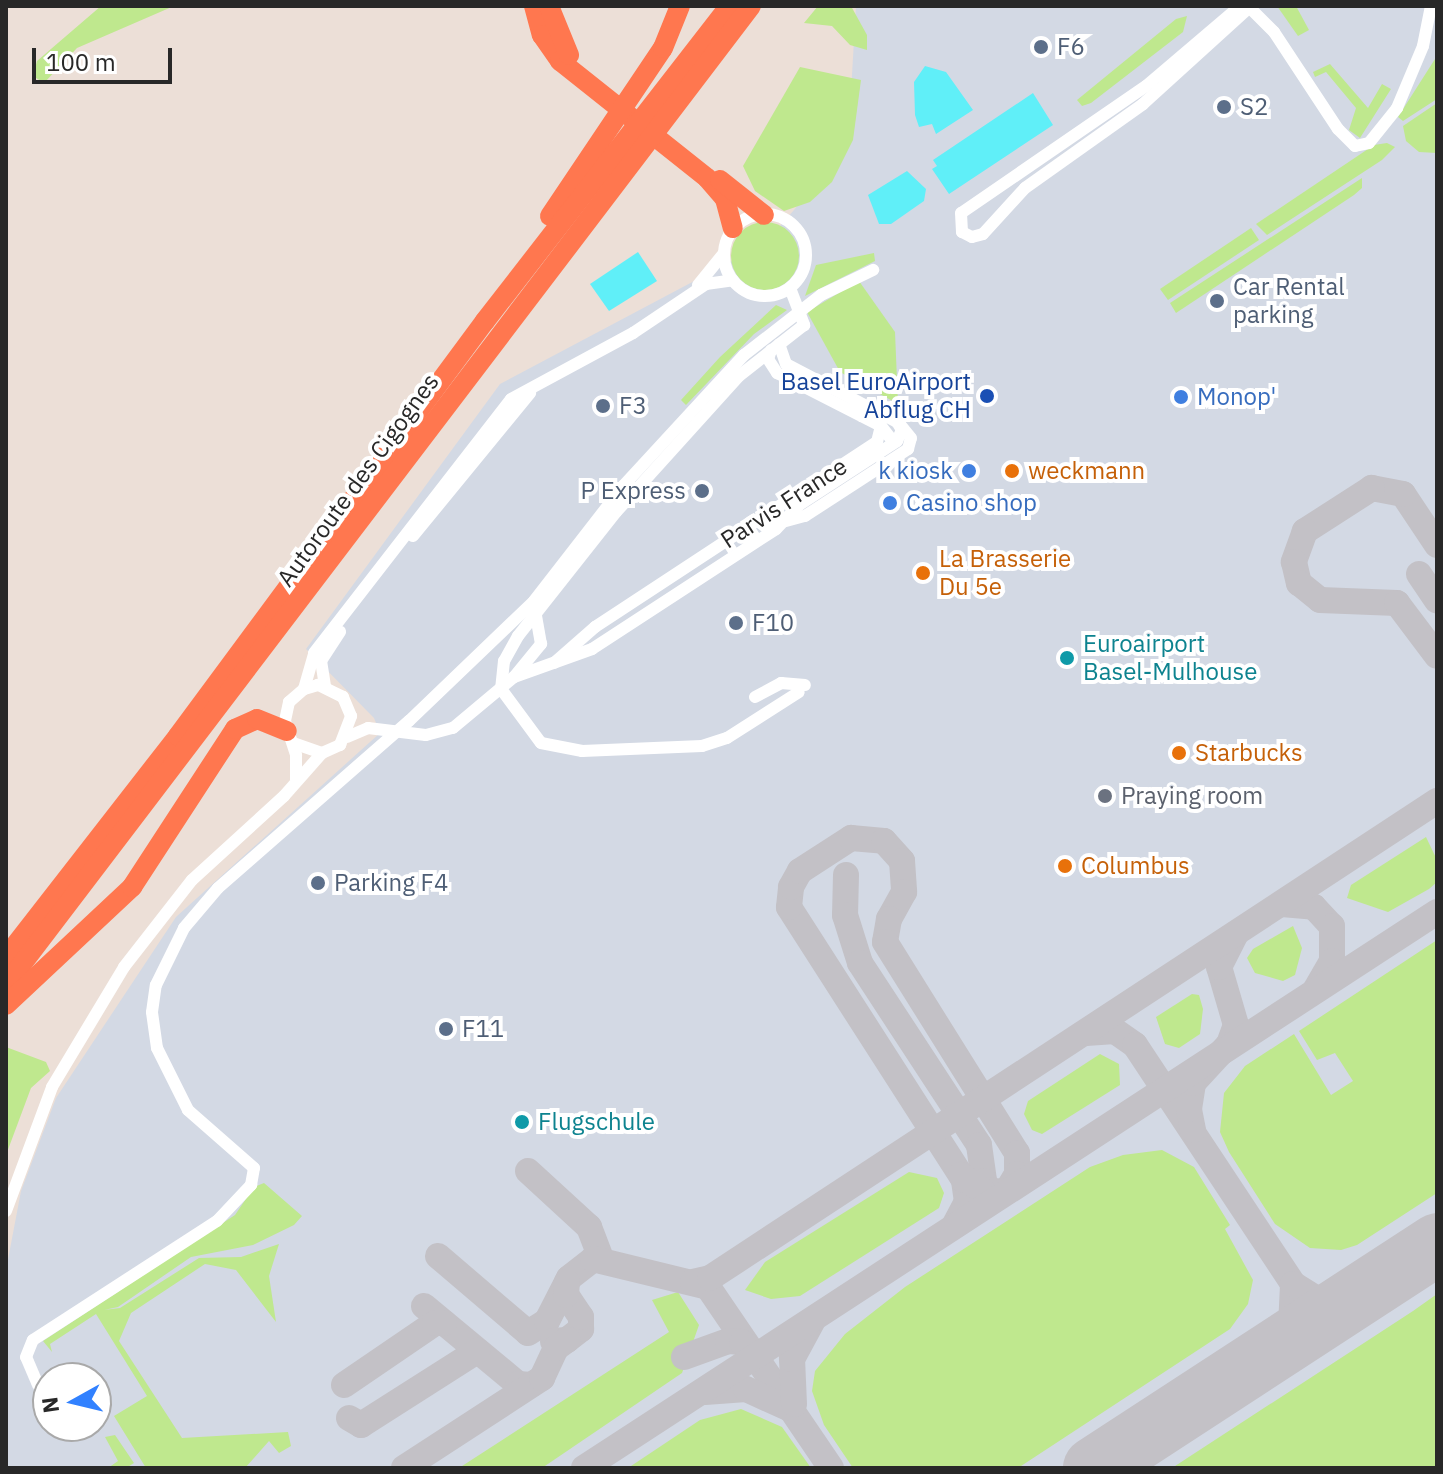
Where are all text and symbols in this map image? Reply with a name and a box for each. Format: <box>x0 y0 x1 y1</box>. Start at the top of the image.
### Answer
scale bar <box>36 32 176 82</box>
place label: F6 <box>1057 33 1085 61</box>
marker: F6 <box>1032 38 1050 56</box>
text: 100 m <box>46 46 116 78</box>
place label: S2 <box>1240 93 1268 121</box>
marker: S2 <box>1215 98 1233 116</box>
place label: Car Rental parking <box>1233 273 1345 329</box>
marker: Car Rental parking <box>1208 292 1226 310</box>
street label: Autoroute des Cigognes <box>271 368 445 592</box>
place label: Basel EuroAirport Abflug CH <box>781 368 971 424</box>
place label: Monop' <box>1197 383 1276 411</box>
marker: Basel EuroAirport Abflug CH <box>978 387 996 405</box>
marker: Monop' <box>1172 388 1190 406</box>
place label: F3 <box>619 392 647 420</box>
marker: F3 <box>594 397 612 415</box>
street label: Parvis France <box>716 452 852 554</box>
place label: k kiosk <box>878 457 953 485</box>
place label: weckmann <box>1028 457 1145 485</box>
marker: k kiosk <box>960 462 978 480</box>
marker: weckmann <box>1003 462 1021 480</box>
place label: P Express <box>581 477 686 505</box>
marker: P Express <box>693 482 711 500</box>
place label: Casino shop <box>906 489 1037 517</box>
marker: Casino shop <box>881 494 899 512</box>
place label: La Brasserie Du 5e <box>939 545 1071 601</box>
marker: La Brasserie Du 5e <box>914 564 932 582</box>
place label: F10 <box>752 609 794 637</box>
marker: F10 <box>727 614 745 632</box>
place label: Euroairport Basel-Mulhouse <box>1083 630 1257 686</box>
marker: Euroairport Basel-Mulhouse <box>1058 649 1076 667</box>
place label: Starbucks <box>1195 739 1303 767</box>
marker: Starbucks <box>1170 744 1188 762</box>
place label: Praying room <box>1121 782 1263 810</box>
marker: Praying room <box>1096 787 1114 805</box>
place label: Columbus <box>1081 852 1190 880</box>
marker: Columbus <box>1056 857 1074 875</box>
place label: Parking F4 <box>334 869 448 897</box>
marker: Parking F4 <box>309 874 327 892</box>
place label: F11 <box>462 1015 504 1043</box>
marker: F11 <box>437 1020 455 1038</box>
place label: Flugschule <box>538 1108 655 1136</box>
marker: Flugschule <box>513 1113 531 1131</box>
north arrow <box>32 1362 112 1442</box>
text: N <box>34 1395 65 1415</box>

